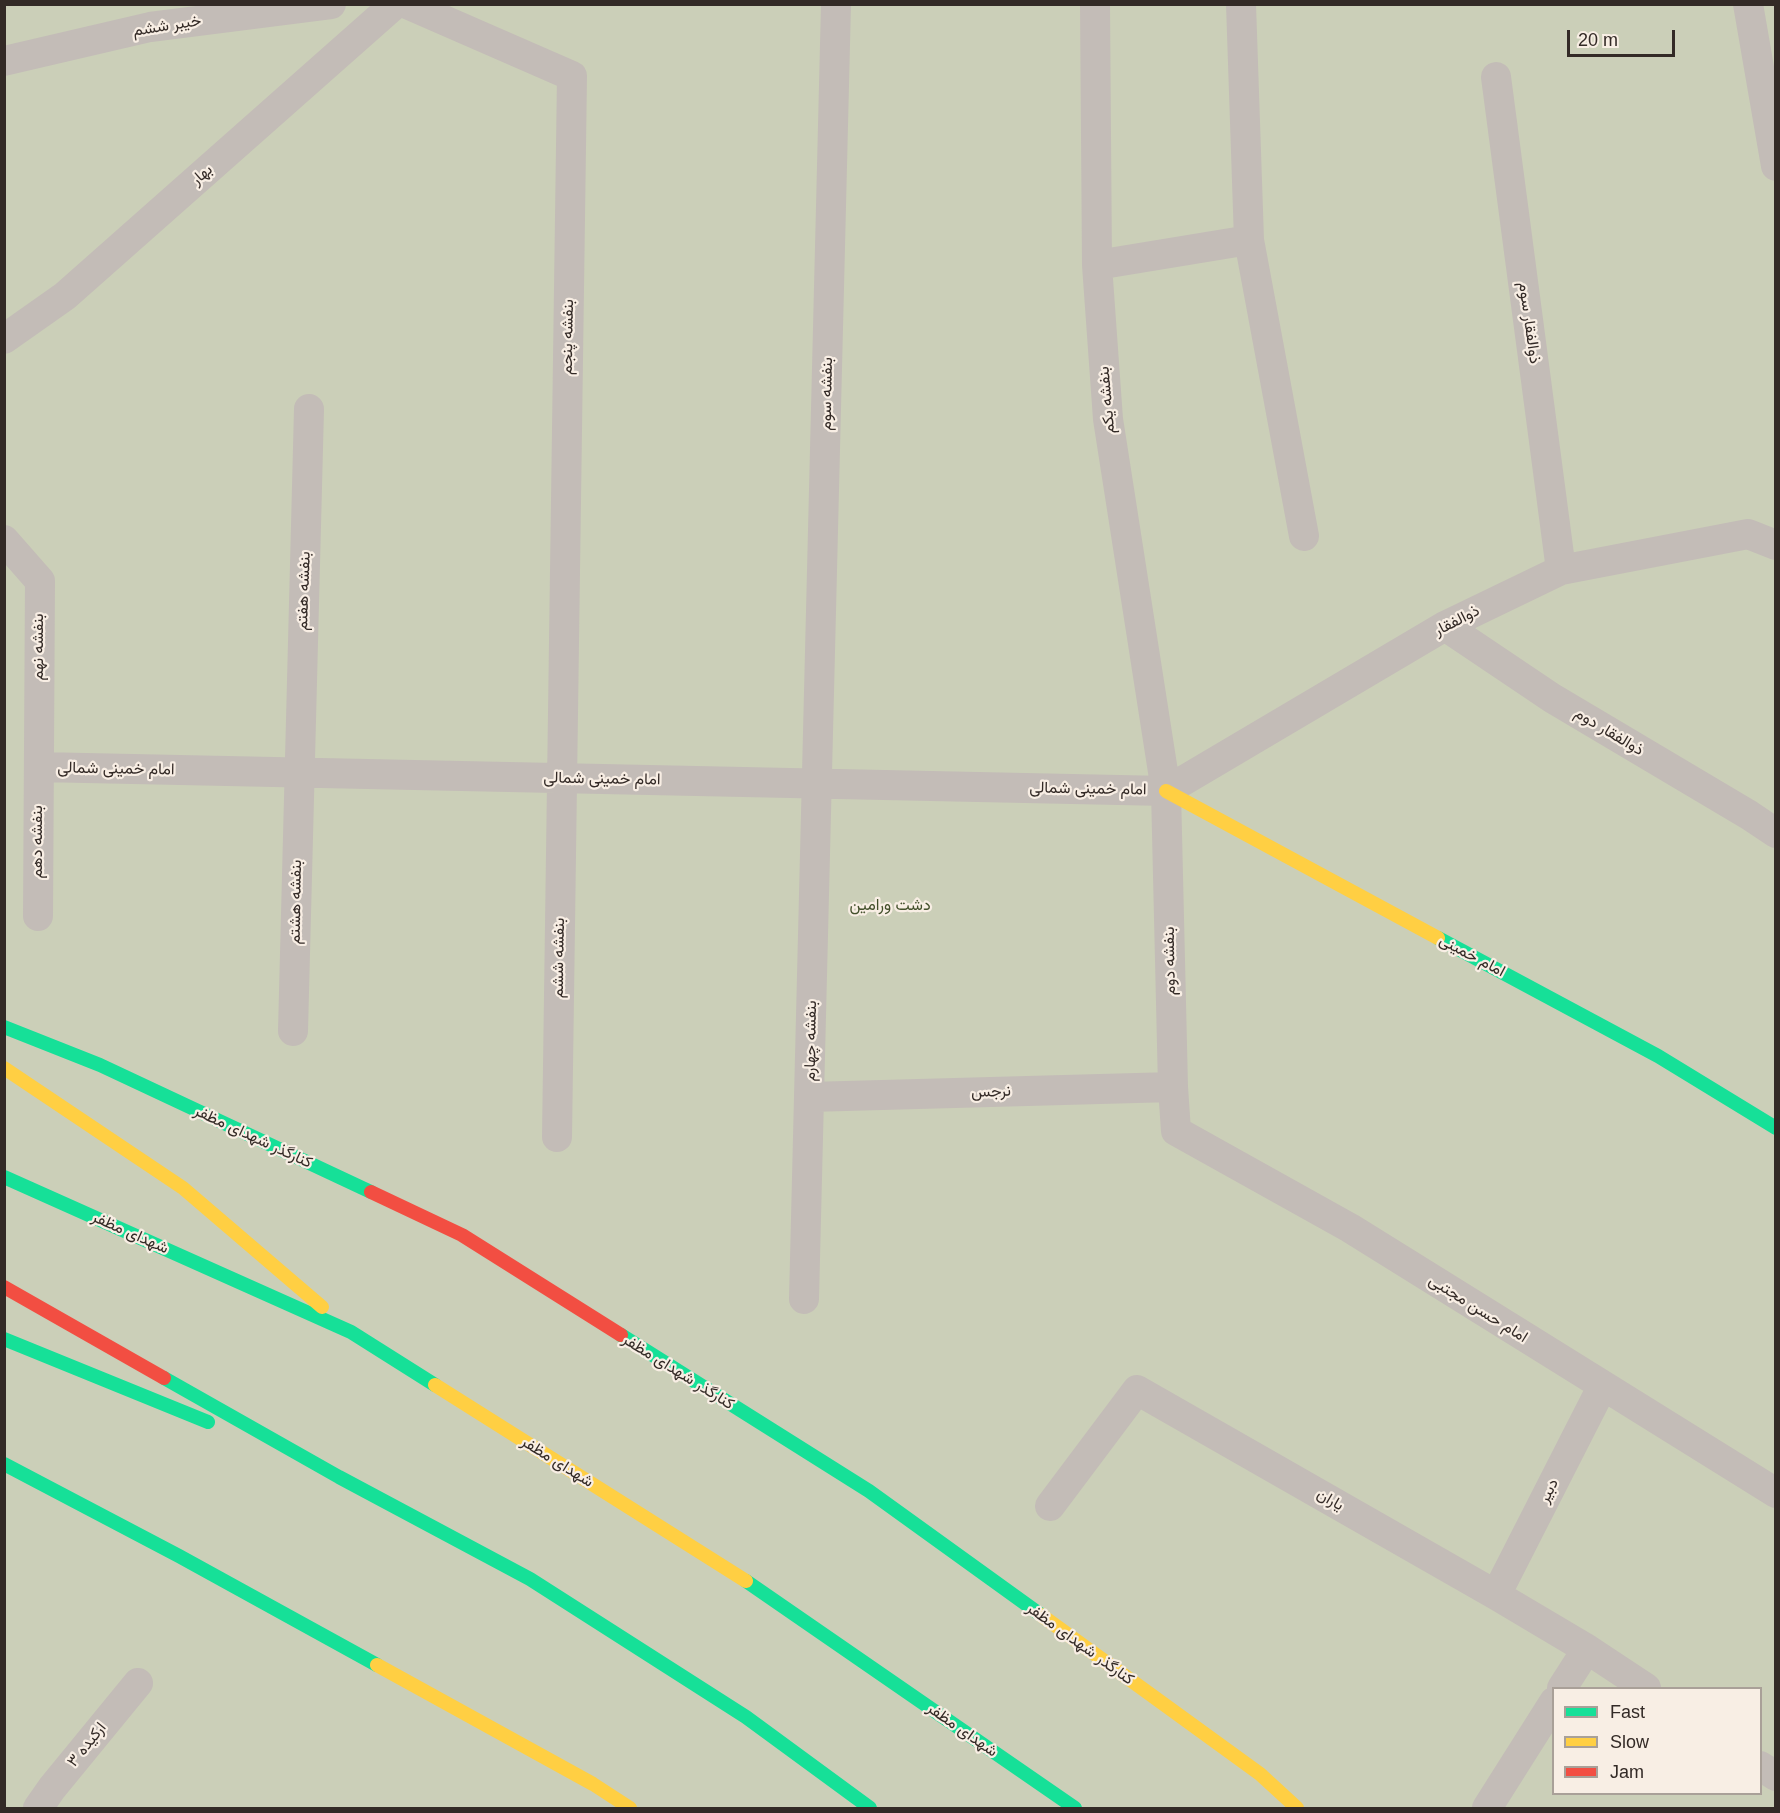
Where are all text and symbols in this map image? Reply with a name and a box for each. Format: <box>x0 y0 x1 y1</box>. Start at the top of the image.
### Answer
street label: خیبر ششم <box>131 11 203 41</box>
scale bar <box>1570 18 1678 56</box>
text: 20 m <box>1578 30 1618 50</box>
street label: بهار <box>187 160 217 190</box>
street label: ذوالفقار سوم <box>1514 281 1544 365</box>
street label: بنفشه پنجم <box>558 299 578 375</box>
street label: بنفشه سوم <box>817 357 837 431</box>
street label: بنفشه یکم <box>1094 365 1120 435</box>
street label: بنفشه هفتم <box>293 551 315 631</box>
street label: ذوالفقار <box>1431 601 1483 641</box>
street label: بنفشه نهم <box>29 614 49 680</box>
street label: ذوالفقار دوم <box>1571 704 1647 760</box>
street label: امام خمینی شمالی <box>57 758 175 780</box>
street label: امام خمینی شمالی <box>543 768 661 790</box>
street label: امام خمینی شمالی <box>1029 778 1147 800</box>
street label: بنفشه دهم <box>28 805 48 879</box>
street label: بنفشه هشتم <box>286 859 306 945</box>
park label: دشت ورامین <box>849 896 931 916</box>
street label: بنفشه ششم <box>549 918 569 998</box>
street label: بنفشه دوم <box>1160 927 1180 995</box>
street label: امام خمینی <box>1436 931 1508 981</box>
street label: بنفشه چهارم <box>801 1000 821 1082</box>
street label: نرجس <box>971 1082 1011 1102</box>
street label: کنارگذر شهدای مظفر <box>191 1101 315 1173</box>
street label: شهدای مظفر <box>89 1208 171 1258</box>
street label: امام حسن مجتبی <box>1425 1271 1531 1347</box>
street label: کنارگذر شهدای مظفر <box>619 1330 737 1414</box>
street label: شهدای مظفر <box>517 1432 597 1492</box>
street label: دبیر <box>1535 1476 1563 1506</box>
street label: یاران <box>1313 1485 1347 1515</box>
street label: کنارگذر شهدای مظفر <box>1022 1599 1138 1689</box>
legend <box>1552 1687 1762 1795</box>
street label: شهدای مظفر <box>923 1699 1001 1761</box>
text: Fast <box>1610 1702 1645 1722</box>
street label: ارکیده ۳ <box>63 1719 111 1771</box>
text: Slow <box>1610 1732 1649 1752</box>
text: Jam <box>1610 1762 1644 1782</box>

